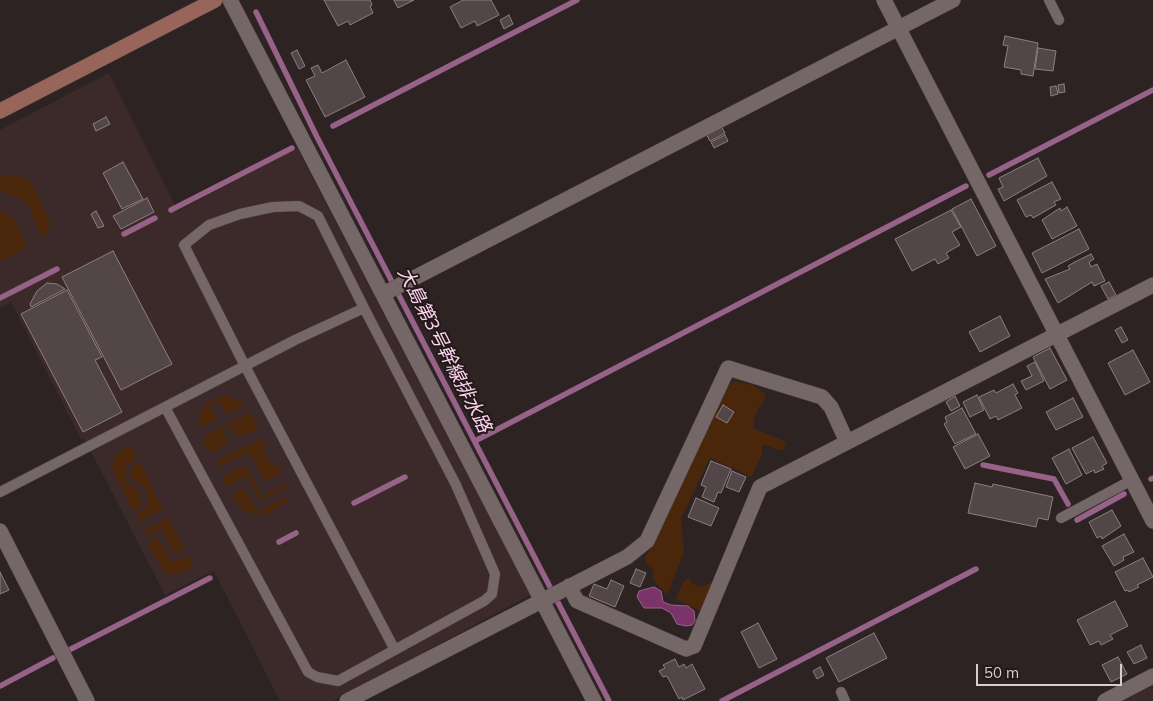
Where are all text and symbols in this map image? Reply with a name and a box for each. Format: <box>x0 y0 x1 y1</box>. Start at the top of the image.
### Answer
water label: 大島第3号幹線排水路 <box>392 264 496 436</box>
scale bar <box>978 654 1124 686</box>
text: 50 m <box>984 663 1019 682</box>

